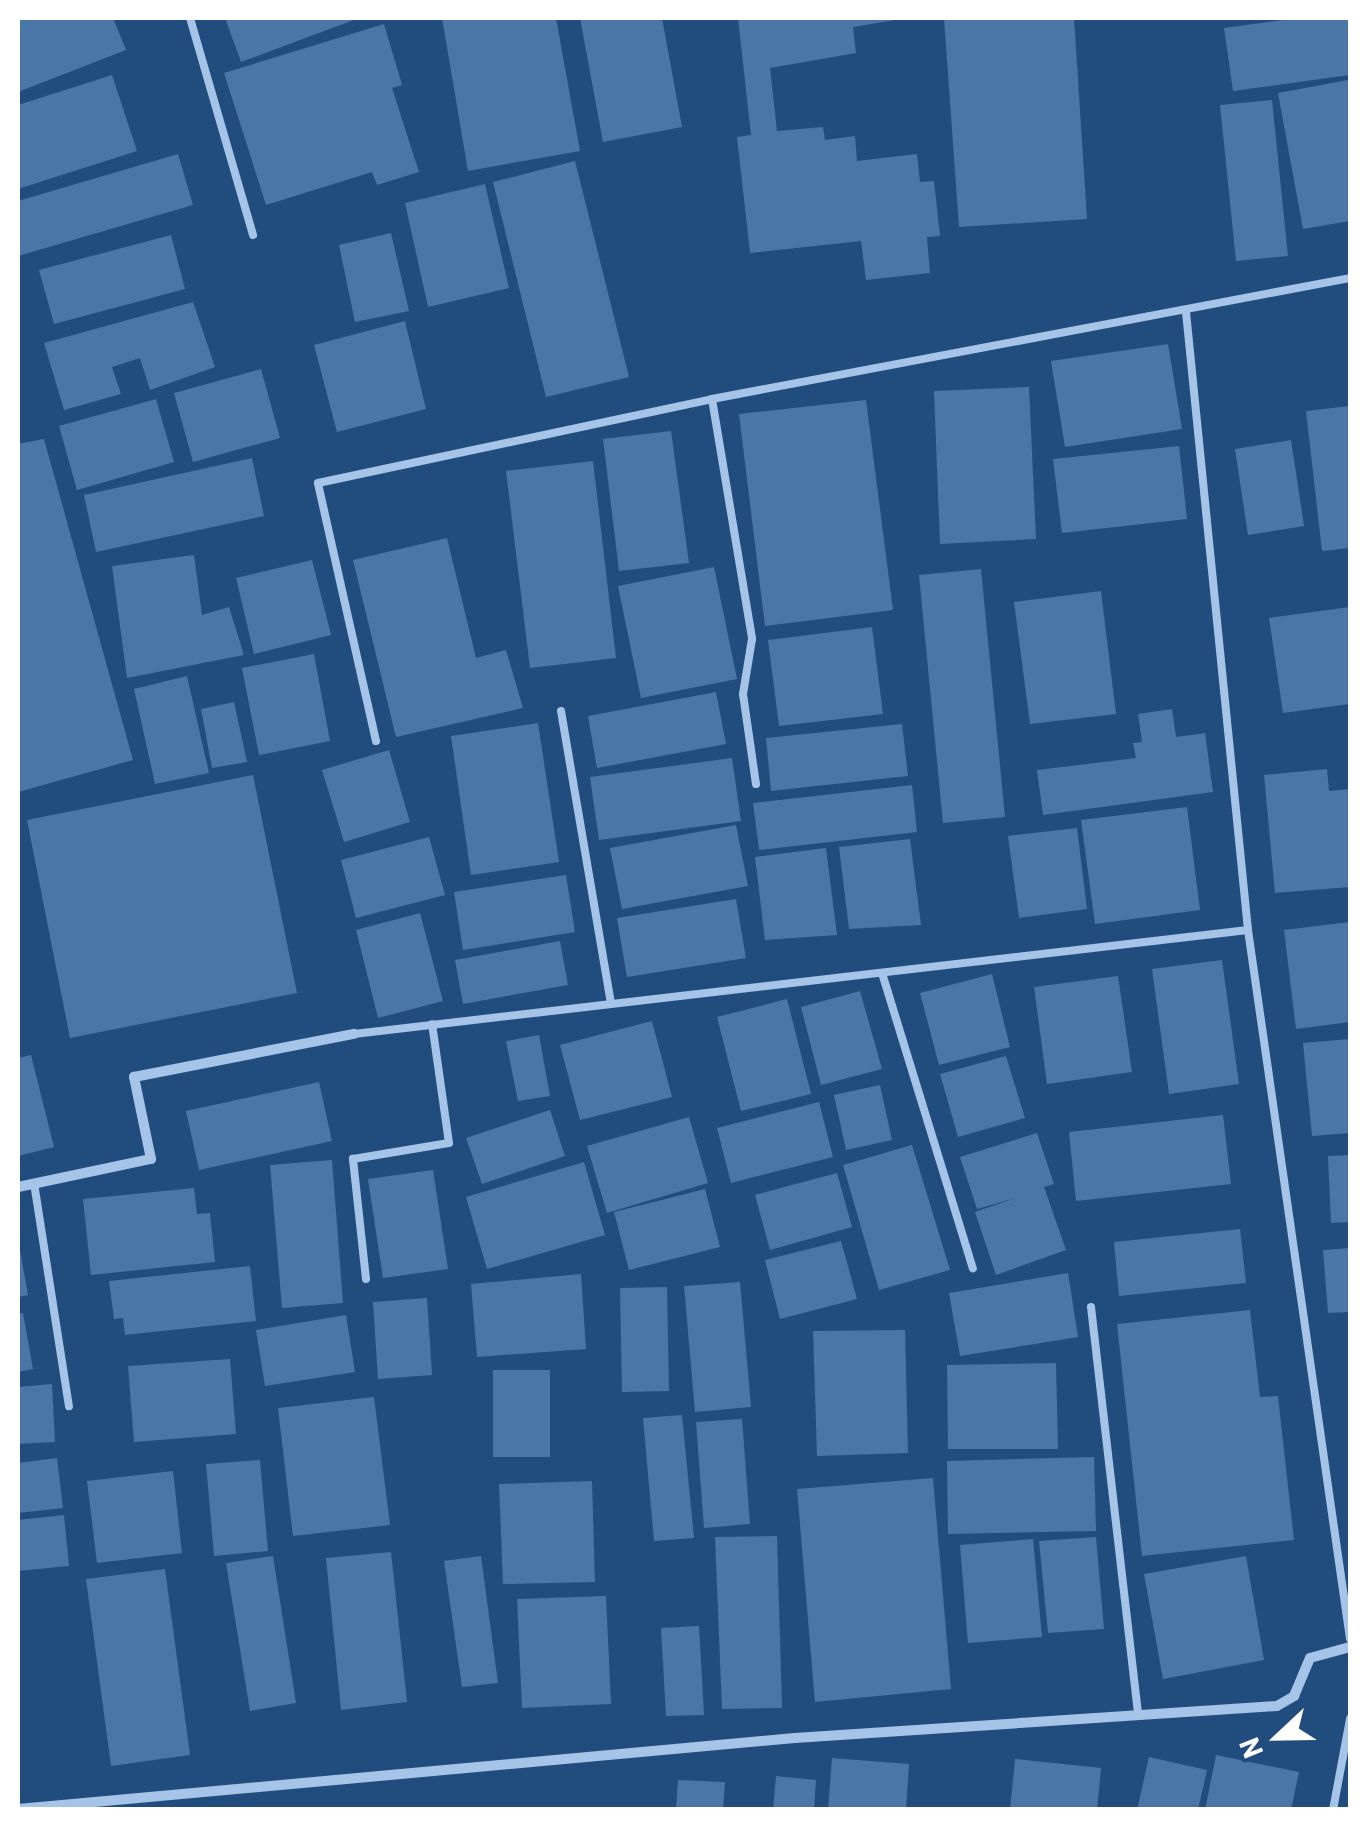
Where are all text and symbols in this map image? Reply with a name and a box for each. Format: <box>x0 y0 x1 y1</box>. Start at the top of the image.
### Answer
north arrow <box>1228 1687 1328 1787</box>
text: N <box>1231 1733 1269 1763</box>

